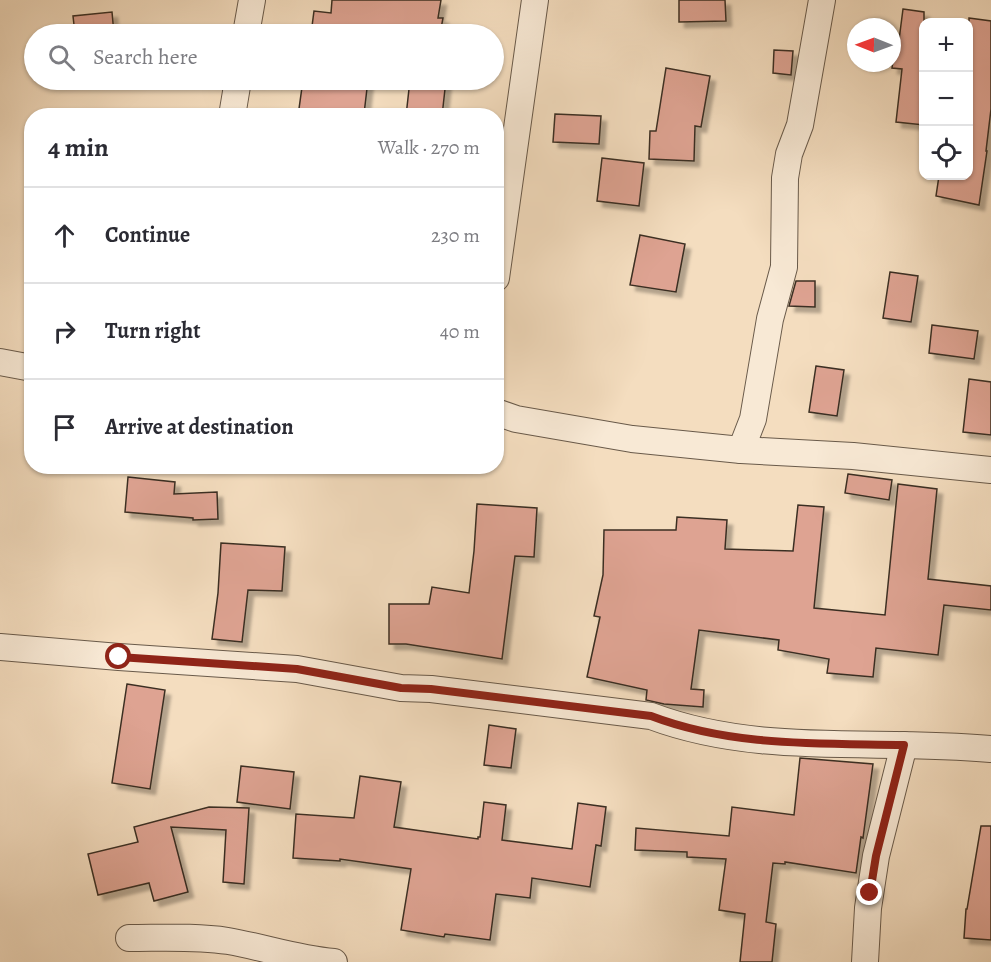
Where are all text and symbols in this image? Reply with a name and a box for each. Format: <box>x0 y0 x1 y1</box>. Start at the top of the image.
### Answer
north arrow <box>847 18 901 72</box>
map controls <box>919 18 973 180</box>
button: + <box>919 18 973 72</box>
search box <box>24 24 504 90</box>
icon: search <box>45 41 78 74</box>
text: Search here <box>93 42 198 72</box>
button: − <box>919 72 973 126</box>
button: locate <box>919 126 973 180</box>
text: 4 min <box>48 130 109 165</box>
text: Walk · 270 m <box>378 134 480 161</box>
icon: ahead <box>48 219 81 252</box>
text: Continue <box>105 220 190 250</box>
text: 230 m <box>431 222 480 249</box>
icon: right <box>48 315 81 348</box>
text: Turn right <box>105 316 201 346</box>
text: 40 m <box>440 318 480 345</box>
icon: arrive <box>48 411 81 444</box>
text: Arrive at destination <box>105 412 294 442</box>
route start <box>105 643 131 669</box>
route end <box>856 879 882 905</box>

